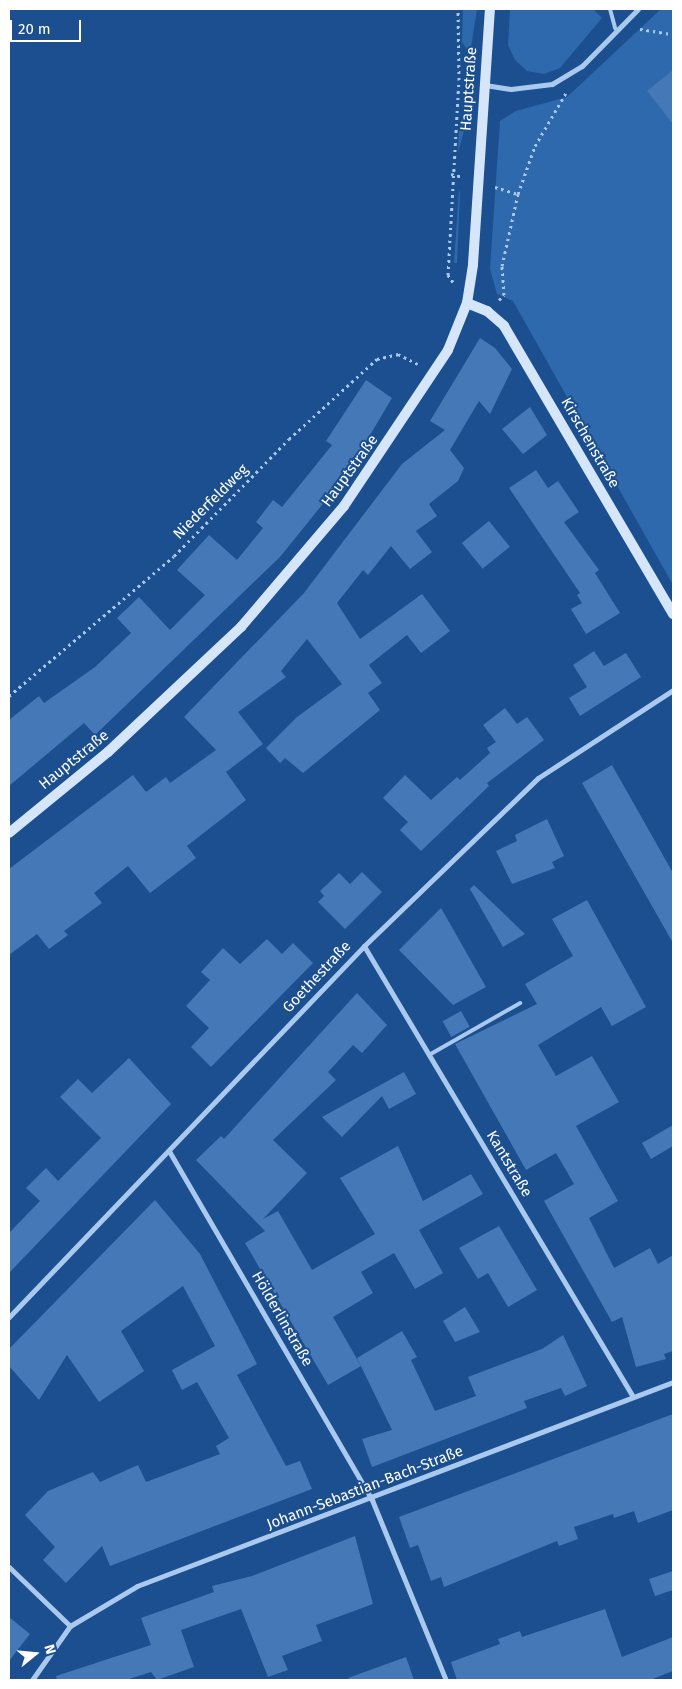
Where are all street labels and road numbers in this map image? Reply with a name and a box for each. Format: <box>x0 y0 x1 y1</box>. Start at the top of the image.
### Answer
street label: Hauptstraße <box>457 46 481 132</box>
street label: Kirschenstraße <box>557 395 623 491</box>
street label: Hauptstraße <box>318 432 382 510</box>
street label: Niederfeldweg <box>170 461 252 543</box>
street label: Hauptstraße <box>36 726 112 794</box>
street label: Goethestraße <box>279 937 355 1017</box>
street label: Kantstraße <box>482 1128 536 1200</box>
street label: Hölderlinstraße <box>248 1268 316 1370</box>
street label: Johann-Sebastian-Bach-Straße <box>264 1442 466 1534</box>

